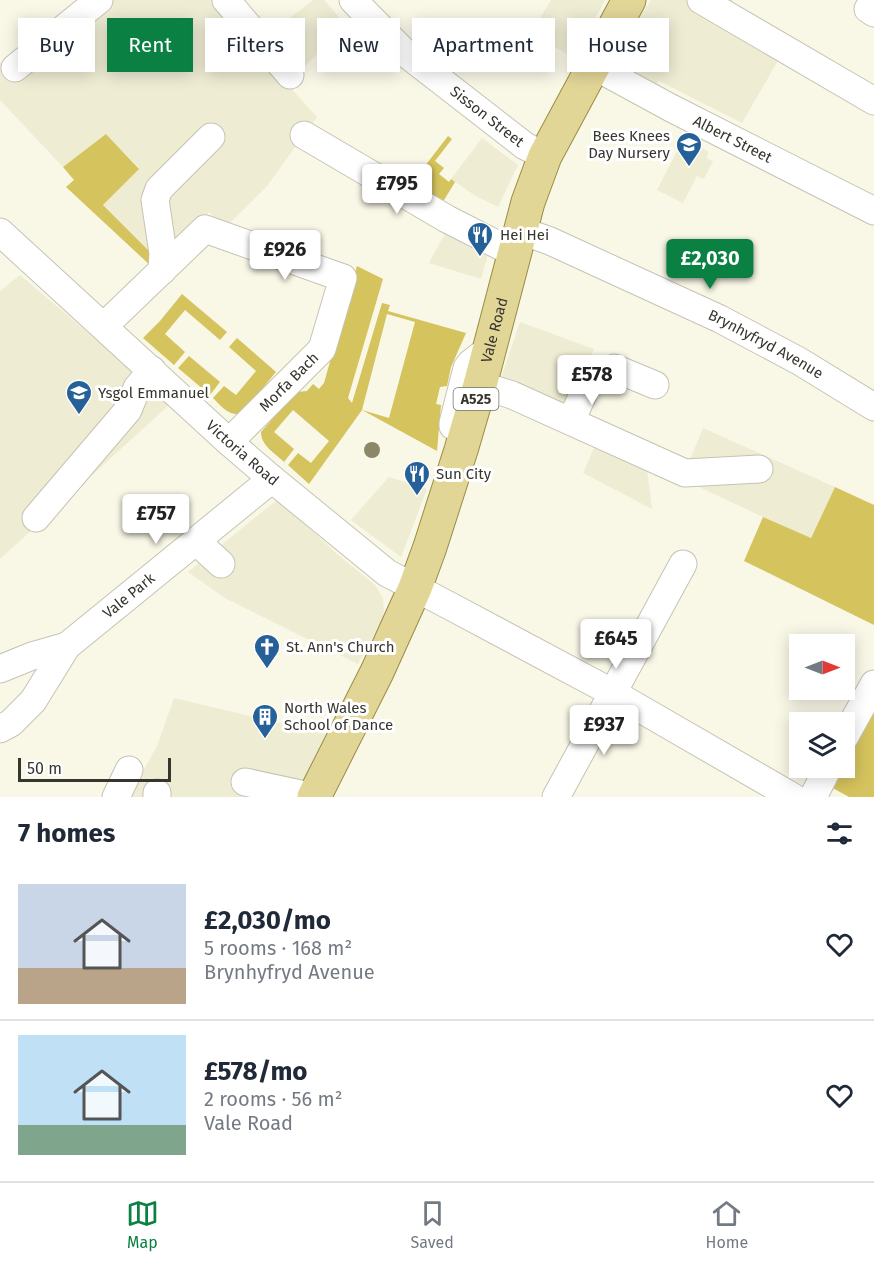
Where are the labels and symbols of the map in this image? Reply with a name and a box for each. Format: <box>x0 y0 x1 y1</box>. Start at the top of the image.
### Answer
street label: Sisson Street <box>447 82 528 151</box>
street label: Albert Street <box>690 112 776 167</box>
place label: Bees Knees Day Nursery <box>588 127 671 162</box>
school or university icon: Bees Knees Day Nursery <box>674 130 704 168</box>
pin: £795 <box>361 164 433 215</box>
restaurant icon: Hei Hei <box>465 220 495 258</box>
place label: Hei Hei <box>500 226 549 244</box>
pin: £926 <box>249 230 321 281</box>
pin: £2,030 <box>661 239 759 290</box>
street label: Vale Road <box>477 296 512 365</box>
street label: Brynhyfryd Avenue <box>705 306 826 383</box>
street label: Morfa Bach <box>256 349 322 415</box>
pin: £578 <box>556 355 628 406</box>
school or university icon: Ysgol Emmanuel <box>64 378 94 416</box>
place label: Ysgol Emmanuel <box>98 384 210 402</box>
road number: A525 <box>454 388 498 410</box>
street label: Victoria Road <box>202 416 282 490</box>
restaurant icon: Sun City <box>402 459 432 497</box>
place label: Sun City <box>436 465 492 483</box>
pin: £757 <box>120 494 192 545</box>
street label: Vale Park <box>99 569 159 622</box>
pin: £645 <box>580 619 652 670</box>
church icon: St. Ann's Church <box>252 632 282 670</box>
north arrow <box>789 634 855 700</box>
place label: St. Ann's Church <box>286 638 394 656</box>
place label: North Wales School of Dance <box>284 699 393 734</box>
building icon: North Wales School of Dance <box>250 702 280 740</box>
pin: £937 <box>568 705 640 756</box>
scale bar <box>18 755 171 782</box>

